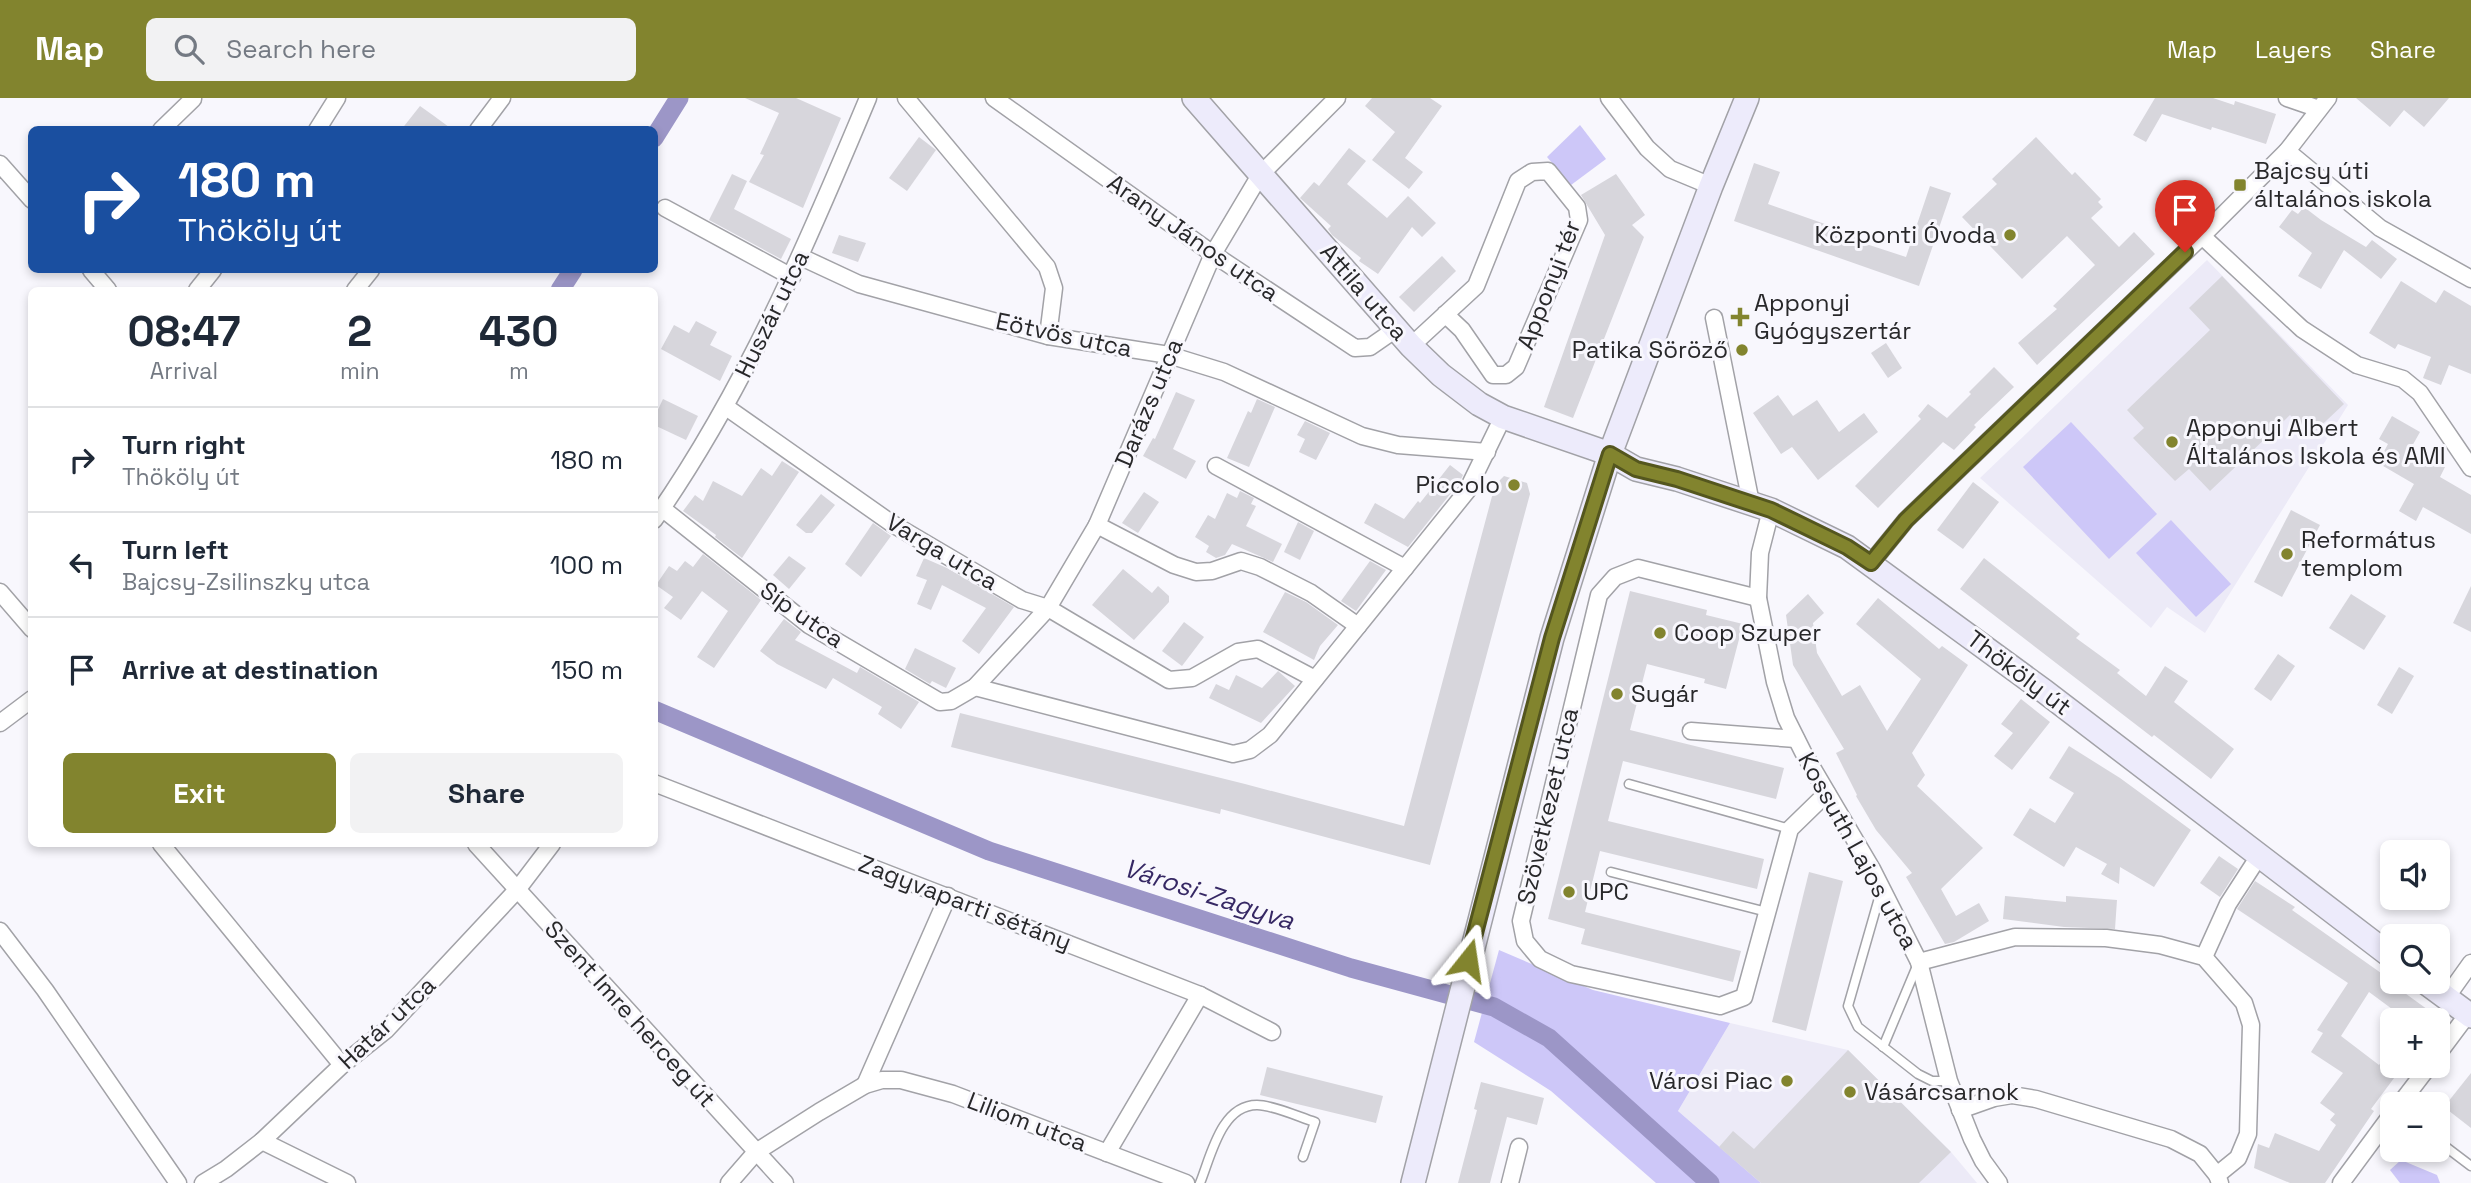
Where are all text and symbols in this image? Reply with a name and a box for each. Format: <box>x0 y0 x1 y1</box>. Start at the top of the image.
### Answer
search box <box>146 18 636 81</box>
text: Map <box>35 28 104 70</box>
icon: search <box>170 30 208 68</box>
text: Search here <box>226 32 376 66</box>
text: Map <box>2167 34 2217 65</box>
text: Layers <box>2255 34 2332 65</box>
text: Share <box>2370 34 2436 65</box>
text: 180 m <box>178 149 316 211</box>
icon: right <box>63 154 154 245</box>
place label: Bajcsy úti általános iskola <box>2254 155 2432 214</box>
street label: Arany János utca <box>1102 167 1285 308</box>
marker: Bajcsy úti általános iskola <box>2232 177 2248 193</box>
pin <box>2155 180 2215 252</box>
icon: arrive <box>2166 191 2204 229</box>
text: Thököly út <box>178 210 342 250</box>
street label: Apponyi tér <box>1510 216 1587 354</box>
place label: Központi Óvoda <box>1815 219 1996 250</box>
marker: Központi Óvoda <box>2002 227 2018 243</box>
street label: Attila utca <box>1314 237 1415 347</box>
street label: Huszár utca <box>727 245 816 383</box>
place label: Apponyi Gyógyszertár <box>1754 287 1911 346</box>
text: 08:47 <box>127 305 241 358</box>
text: 2 <box>347 305 372 358</box>
text: 430 <box>479 305 559 358</box>
street label: Eötvös utca <box>993 305 1135 364</box>
marker: Apponyi Gyógyszertár <box>1732 309 1748 325</box>
street label: Darázs utca <box>1108 334 1190 472</box>
place label: Patika Söröző <box>1572 334 1728 365</box>
marker: Patika Söröző <box>1734 342 1750 358</box>
text: Arrival <box>150 356 218 386</box>
text: min <box>340 356 380 386</box>
text: m <box>509 356 529 386</box>
place label: Apponyi Albert Általános Iskola és AMI <box>2186 412 2446 471</box>
text: Turn right <box>122 428 246 462</box>
marker: Apponyi Albert Általános Iskola és AMI <box>2164 434 2180 450</box>
icon: right <box>63 441 101 479</box>
text: 180 m <box>550 443 623 477</box>
text: Thököly út <box>122 462 240 492</box>
place label: Piccolo <box>1415 469 1500 500</box>
marker: Piccolo <box>1506 477 1522 493</box>
street label: Varga utca <box>881 506 1004 597</box>
place label: Református templom <box>2301 524 2436 583</box>
text: Turn left <box>122 533 229 567</box>
icon: left <box>63 546 101 584</box>
marker: Református templom <box>2279 546 2295 562</box>
text: 100 m <box>550 548 623 582</box>
text: Bajcsy-Zsilinszky utca <box>122 567 370 597</box>
street label: Síp utca <box>754 574 851 655</box>
place label: Coop Szuper <box>1674 617 1821 648</box>
street label: Thököly út <box>1961 623 2078 722</box>
marker: Coop Szuper <box>1652 625 1668 641</box>
icon: arrive <box>63 651 101 689</box>
text: Arrive at destination <box>122 653 379 687</box>
text: 150 m <box>551 653 623 687</box>
place label: Sugár <box>1631 678 1699 709</box>
marker: Sugár <box>1609 686 1625 702</box>
street label: Szövetkezet utca <box>1510 704 1585 907</box>
street label: Kossuth Lajos utca <box>1791 747 1926 955</box>
button: Exit <box>63 753 336 833</box>
button: Share <box>350 753 623 833</box>
map controls <box>2380 840 2450 1162</box>
button: sound <box>2380 840 2450 910</box>
street label: Zagyvaparti sétány <box>854 848 1076 957</box>
water label: Városi-Zagyva <box>1119 850 1300 938</box>
place label: UPC <box>1583 876 1629 907</box>
marker: UPC <box>1561 884 1577 900</box>
street label: Szent Imre herceg út <box>538 914 723 1114</box>
position arrow <box>1431 923 1505 997</box>
button: search <box>2380 924 2450 994</box>
street label: Határ utca <box>331 969 442 1076</box>
button: + <box>2380 1008 2450 1078</box>
place label: Városi Piac <box>1649 1065 1773 1096</box>
marker: Városi Piac <box>1779 1073 1795 1089</box>
place label: Vásárcsarnok <box>1864 1076 2019 1107</box>
marker: Vásárcsarnok <box>1842 1084 1858 1100</box>
street label: Liliom utca <box>963 1085 1092 1159</box>
button: − <box>2380 1092 2450 1162</box>

